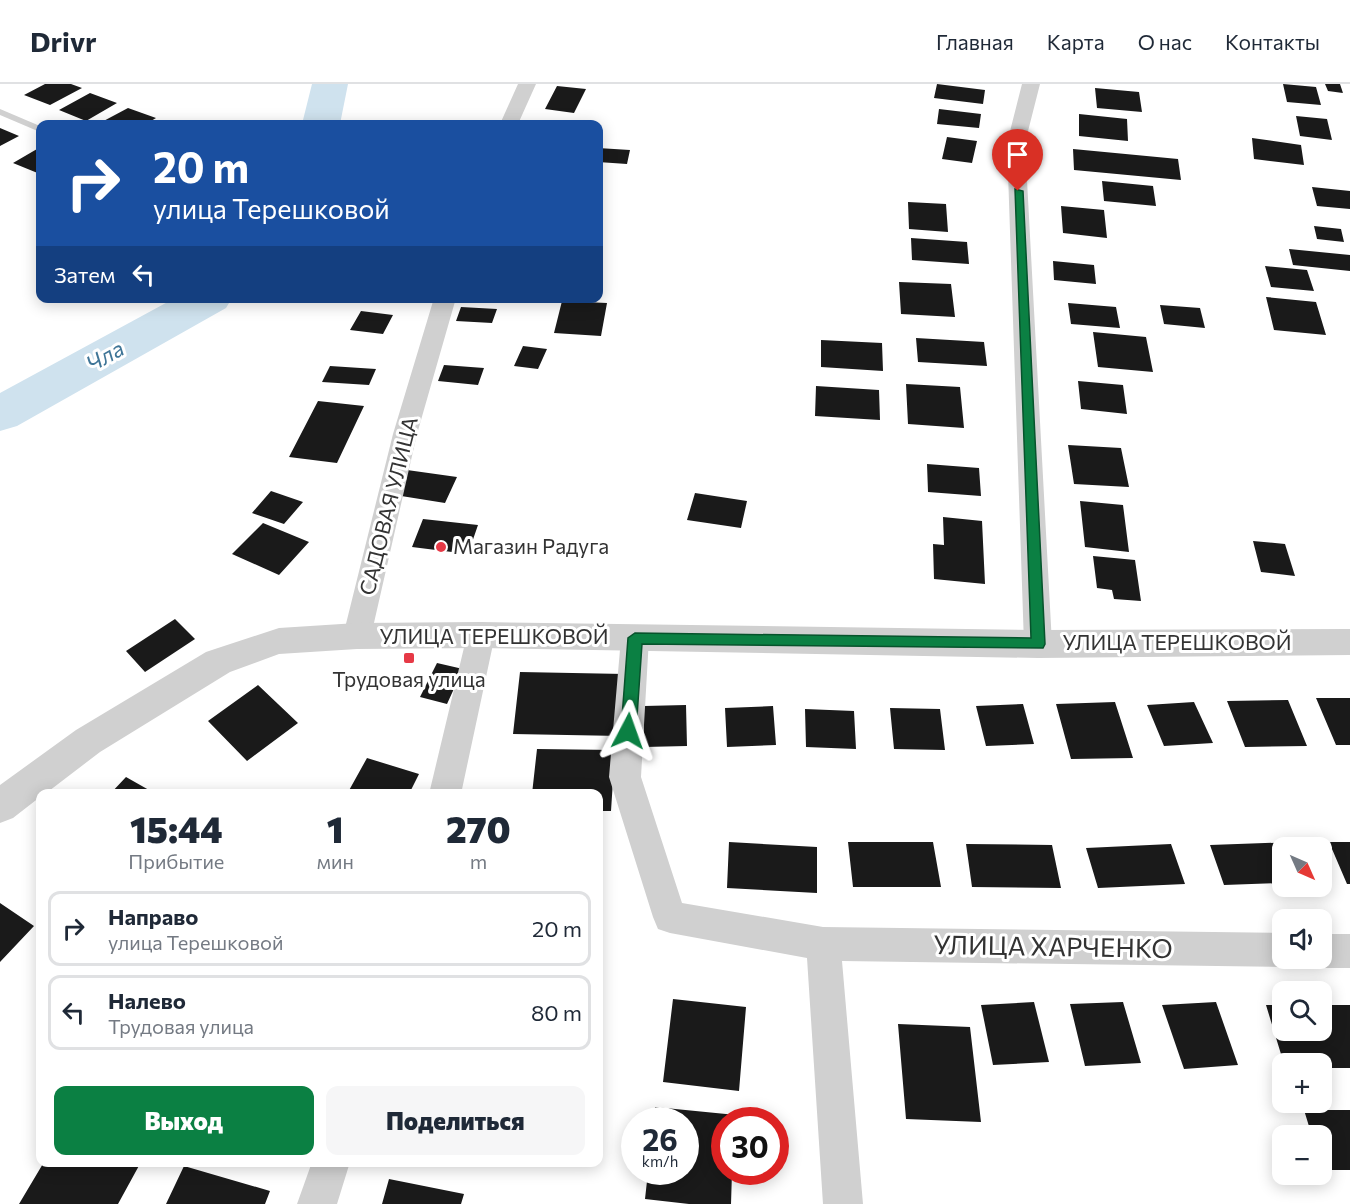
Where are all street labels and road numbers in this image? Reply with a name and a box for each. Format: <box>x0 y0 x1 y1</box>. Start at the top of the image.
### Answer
street label: САДОВАЯ УЛИЦА <box>353 414 422 597</box>
street label: УЛИЦА ТЕРЕШКОВОЙ <box>379 623 609 648</box>
street label: УЛИЦА ТЕРЕШКОВОЙ <box>1062 629 1292 654</box>
street label: УЛИЦА ХАРЧЕНКО <box>933 928 1173 963</box>

